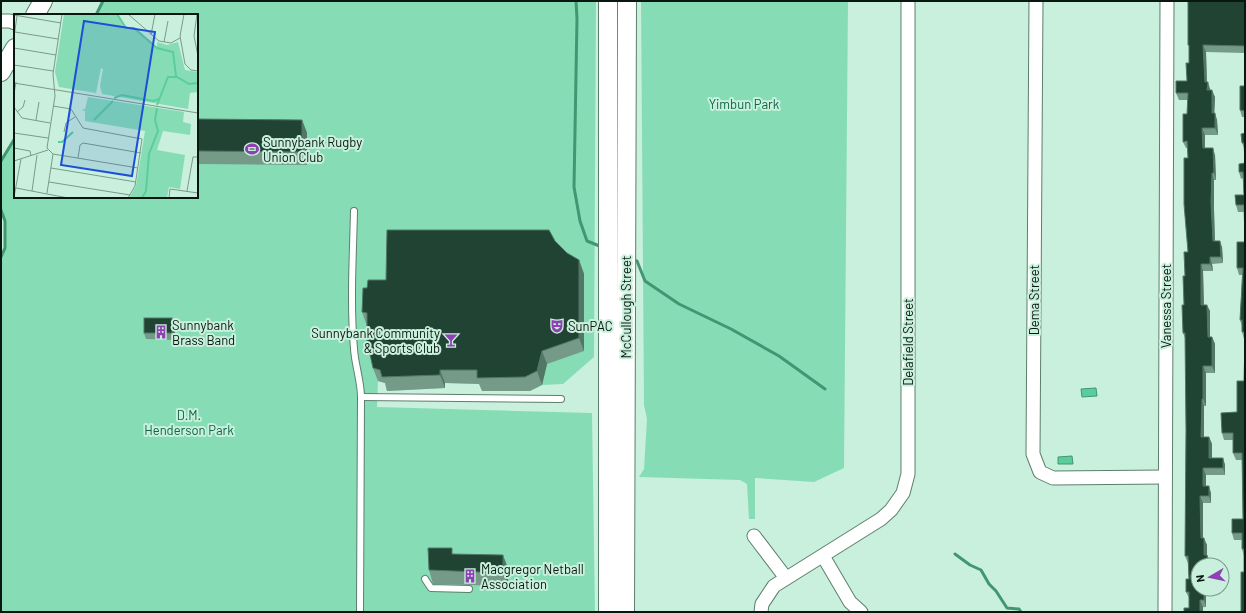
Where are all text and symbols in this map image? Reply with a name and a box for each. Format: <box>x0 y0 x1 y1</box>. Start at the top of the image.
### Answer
inset map <box>14 14 198 198</box>
park label: Yimbun Park <box>709 96 780 112</box>
place label: Sunnybank Rugby Union Club <box>263 134 362 165</box>
sports icon: Sunnybank Rugby Union Club <box>244 141 260 157</box>
street label: McCullough Street <box>618 256 634 359</box>
street label: Vanessa Street <box>1158 264 1174 348</box>
street label: Dema Street <box>1026 265 1042 335</box>
street label: Delafield Street <box>900 298 916 386</box>
place label: Sunnybank Brass Band <box>172 317 235 348</box>
theatre icon: SunPAC <box>549 318 565 334</box>
place label: SunPAC <box>568 318 613 334</box>
building icon: Sunnybank Brass Band <box>153 324 169 340</box>
place label: Sunnybank Community & Sports Club <box>311 325 440 356</box>
bar icon: Sunnybank Community & Sports Club <box>443 332 459 348</box>
park label: D.M. Henderson Park <box>144 407 234 438</box>
north arrow <box>1190 557 1230 597</box>
place label: Macgregor Netball Association <box>481 561 584 592</box>
building icon: Macgregor Netball Association <box>462 568 478 584</box>
text: N <box>1193 574 1207 583</box>

